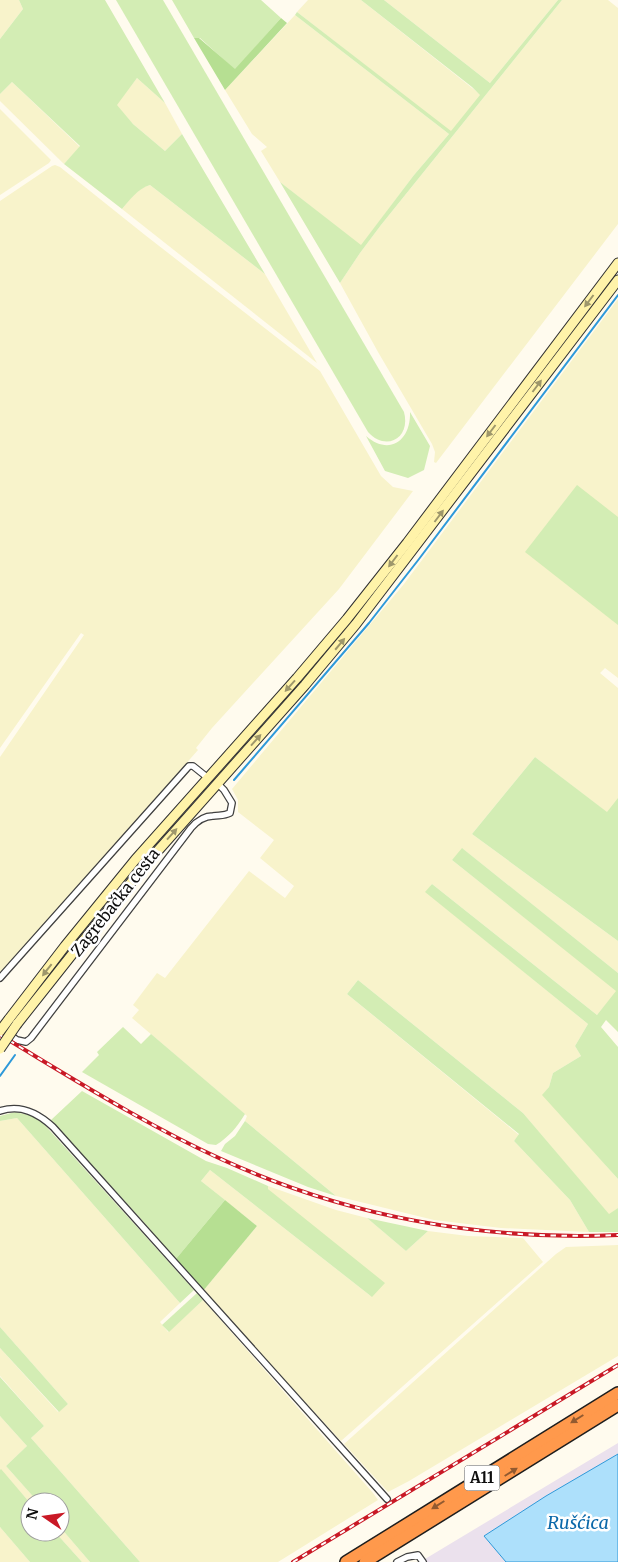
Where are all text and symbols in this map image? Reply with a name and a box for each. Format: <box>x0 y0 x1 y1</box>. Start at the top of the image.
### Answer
one-way arrow <box>583 294 594 307</box>
one-way arrow <box>532 380 543 393</box>
one-way arrow <box>485 424 496 437</box>
one-way arrow <box>434 510 445 523</box>
one-way arrow <box>387 554 398 567</box>
one-way arrow <box>334 638 345 651</box>
one-way arrow <box>284 680 295 693</box>
one-way arrow <box>250 733 261 746</box>
one-way arrow <box>166 827 177 840</box>
street label: Zagrebačka cesta <box>66 843 164 960</box>
one-way arrow <box>41 963 52 976</box>
one-way arrow <box>570 1414 583 1424</box>
road number: A11 <box>464 1466 500 1490</box>
one-way arrow <box>504 1467 517 1476</box>
north arrow <box>20 1492 70 1542</box>
one-way arrow <box>432 1500 445 1509</box>
text: N <box>22 1507 42 1521</box>
water label: Rušćica <box>547 1511 609 1534</box>

